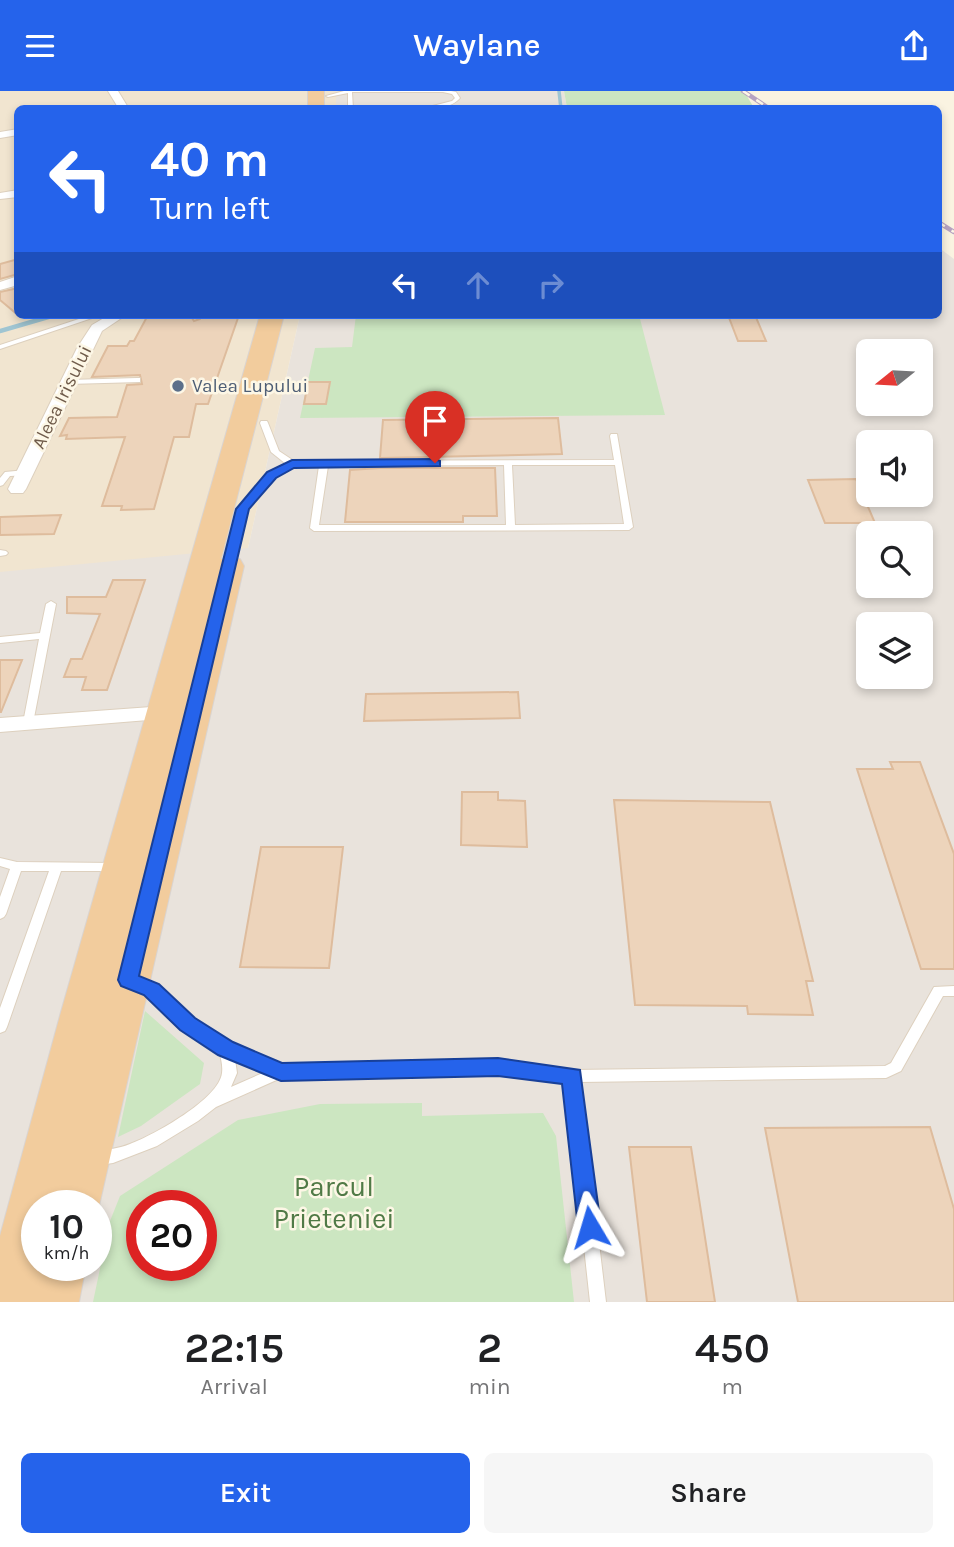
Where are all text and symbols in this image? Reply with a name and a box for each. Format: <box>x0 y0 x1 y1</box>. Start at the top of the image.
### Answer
icon: menu <box>21 27 59 65</box>
text: Waylane <box>413 27 541 64</box>
icon: share <box>895 27 933 65</box>
text: 40 m <box>150 131 269 188</box>
icon: left <box>35 133 126 224</box>
text: Turn left <box>150 190 270 227</box>
icon: left <box>386 266 424 304</box>
icon: ahead <box>459 266 497 304</box>
icon: right <box>532 266 570 304</box>
north arrow <box>856 339 933 417</box>
map controls <box>856 339 933 689</box>
street label: Aleea Irisului <box>27 342 97 452</box>
place label: Valea Lupului <box>192 375 308 397</box>
marker: Valea Lupului <box>170 378 186 394</box>
pin <box>405 391 465 463</box>
icon: arrive <box>416 402 454 440</box>
button: sound <box>856 430 933 507</box>
button: search <box>856 521 933 598</box>
button: layers <box>856 612 933 689</box>
park label: Parcul Prieteniei <box>273 1170 395 1235</box>
speed limit sign: 20 <box>126 1190 217 1281</box>
position arrow <box>553 1190 627 1264</box>
text: 10 <box>49 1206 84 1247</box>
text: km/h <box>44 1242 89 1264</box>
text: 22:15 <box>184 1323 284 1373</box>
text: 2 <box>477 1323 502 1373</box>
text: 450 <box>695 1323 770 1373</box>
text: Arrival <box>201 1373 268 1400</box>
text: min <box>468 1373 511 1400</box>
text: m <box>722 1373 743 1400</box>
button: Exit <box>21 1453 470 1533</box>
button: Share <box>484 1453 933 1533</box>

